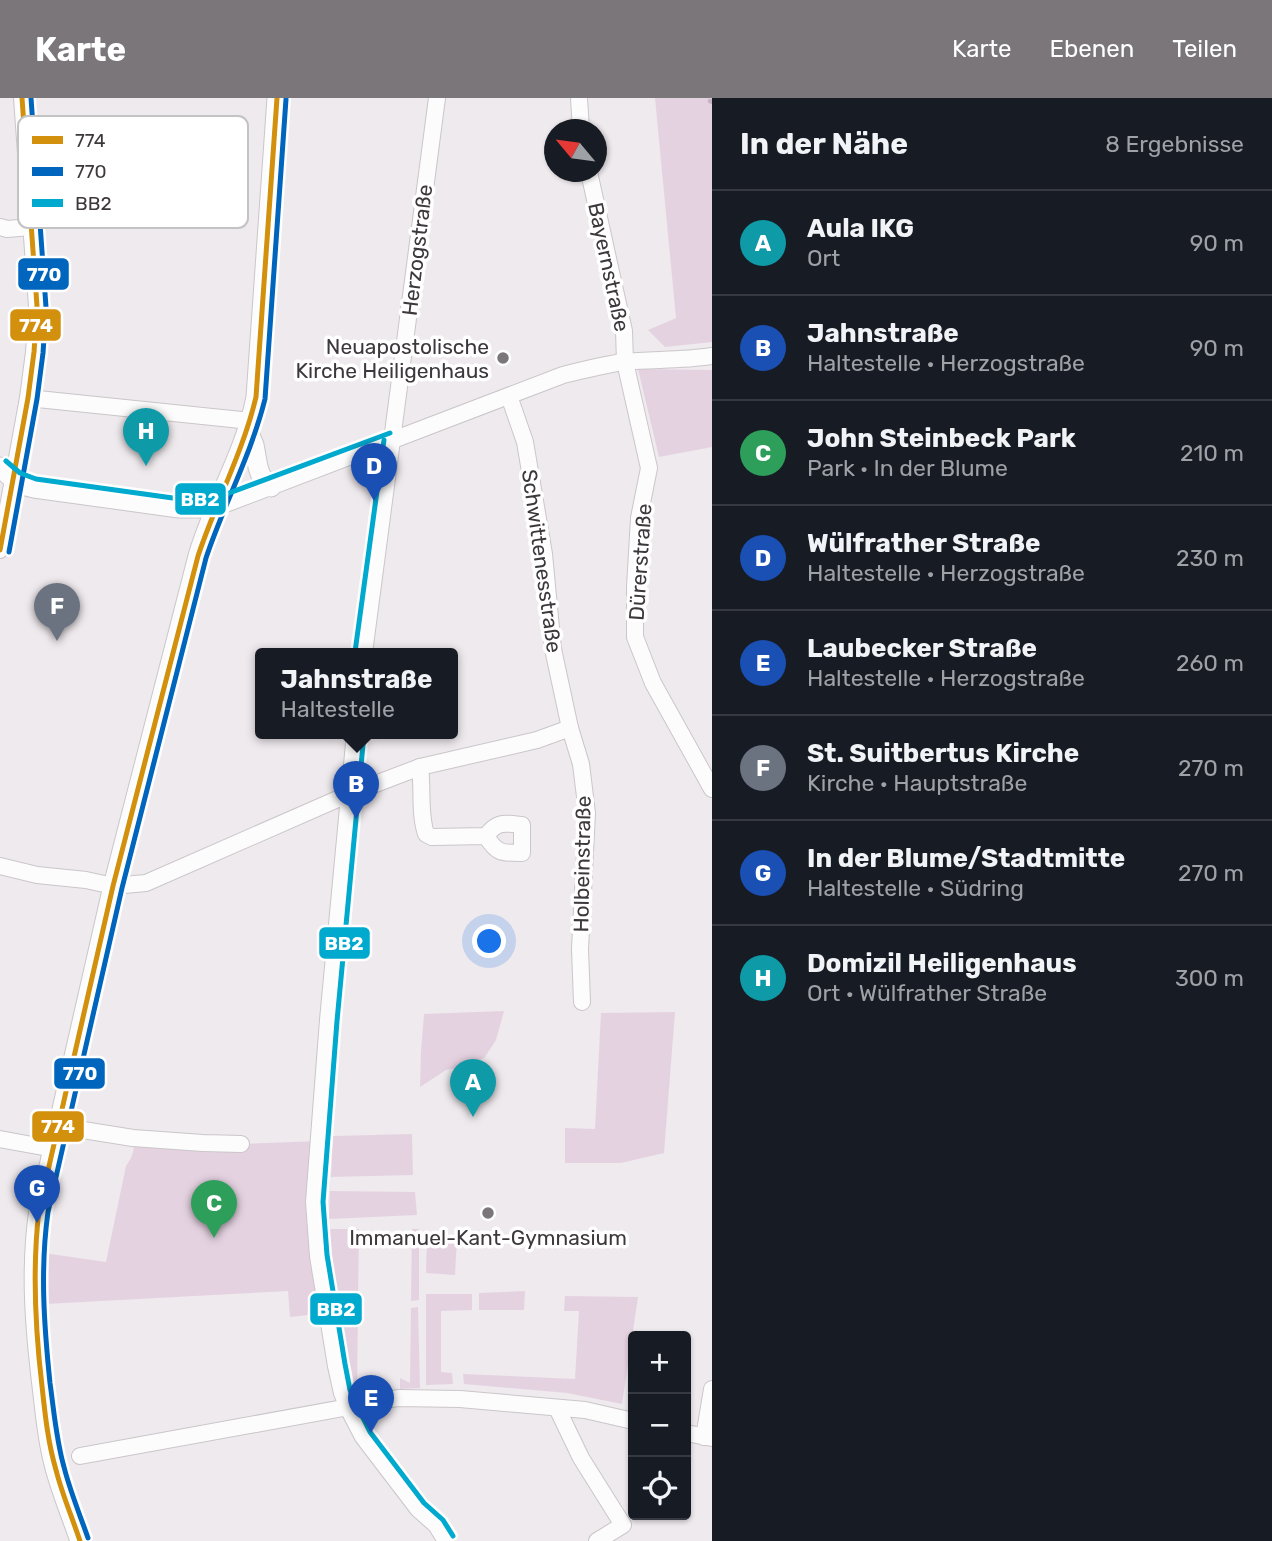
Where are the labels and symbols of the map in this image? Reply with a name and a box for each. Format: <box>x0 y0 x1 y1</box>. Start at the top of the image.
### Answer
legend <box>18 116 248 228</box>
north arrow <box>544 119 607 182</box>
text: 774 <box>75 129 106 152</box>
text: 770 <box>75 160 107 183</box>
street label: Herzogstraße <box>397 183 437 317</box>
text: BB2 <box>75 192 112 215</box>
street label: Bayernstraße <box>583 200 635 334</box>
line badge: 770 <box>17 257 70 291</box>
text: 770 <box>27 263 61 286</box>
line badge: 774 <box>9 308 62 342</box>
text: 774 <box>19 314 53 337</box>
place label: Neuapostolische Kirche Heiligenhaus <box>295 334 489 383</box>
marker: Neuapostolische Kirche Heiligenhaus <box>495 350 511 366</box>
pin: H <box>123 408 169 466</box>
pin: D <box>351 443 397 501</box>
street label: Schwittenesstraße <box>517 468 567 654</box>
line badge: BB2 <box>174 482 227 516</box>
text: BB2 <box>180 488 220 511</box>
street label: Dürerstraße <box>623 503 657 621</box>
pin: F <box>34 583 80 641</box>
pin: B <box>333 761 379 819</box>
street label: Holbeinstraße <box>568 795 596 933</box>
your location <box>472 924 506 958</box>
line badge: BB2 <box>318 926 371 960</box>
text: BB2 <box>324 932 364 955</box>
line badge: 770 <box>53 1057 106 1090</box>
pin: A <box>450 1059 496 1117</box>
text: 770 <box>63 1062 97 1085</box>
line badge: 774 <box>31 1110 85 1143</box>
text: 774 <box>41 1115 75 1138</box>
pin: G <box>14 1165 60 1223</box>
pin: C <box>191 1180 237 1238</box>
marker: Immanuel-Kant-Gymnasium <box>480 1205 496 1221</box>
place label: Immanuel-Kant-Gymnasium <box>349 1225 627 1250</box>
line badge: BB2 <box>309 1292 363 1326</box>
text: BB2 <box>316 1298 356 1321</box>
pin: E <box>348 1375 394 1433</box>

